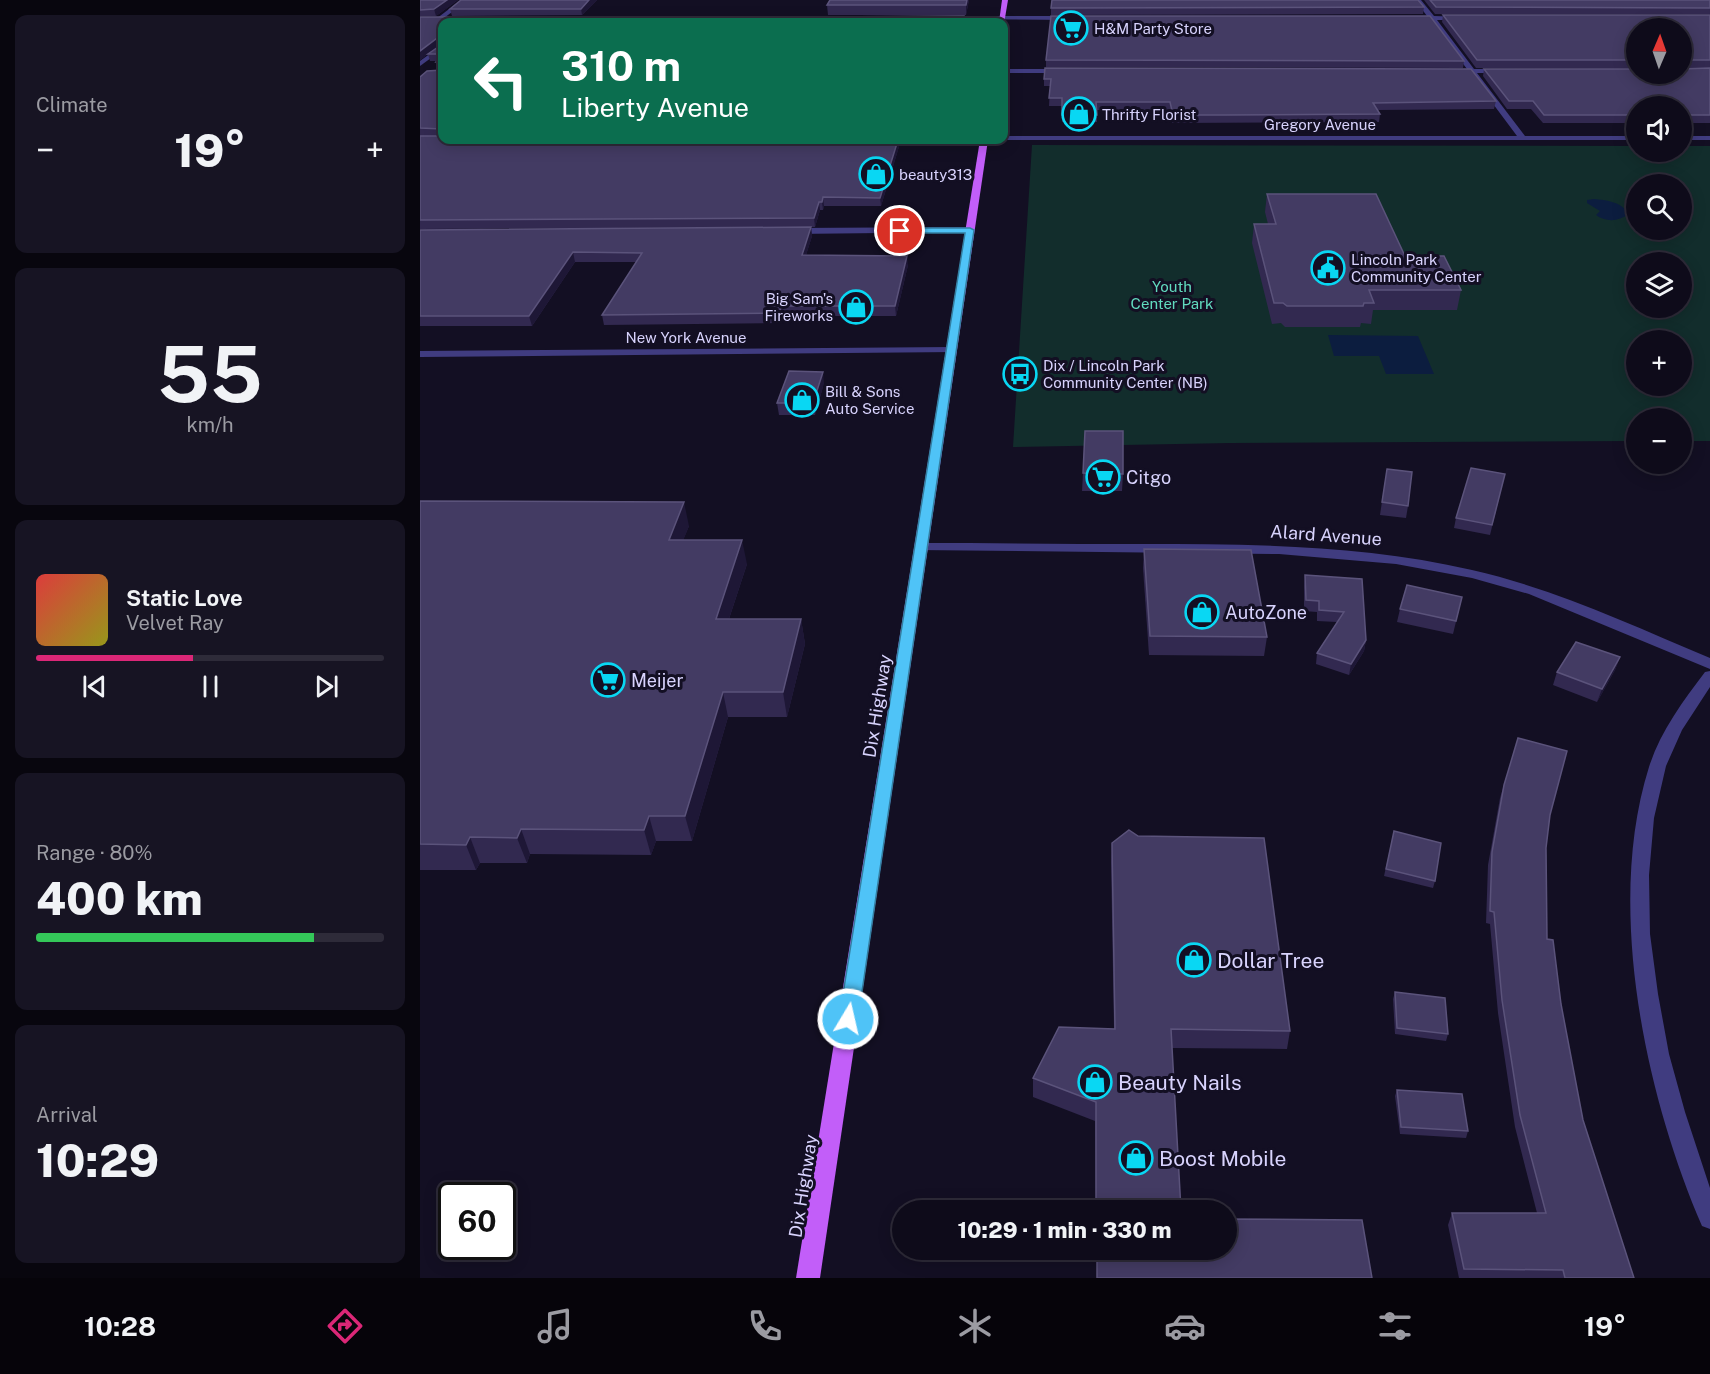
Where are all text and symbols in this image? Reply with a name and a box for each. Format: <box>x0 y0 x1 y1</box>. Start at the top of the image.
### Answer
supermarket icon: H&M Party Store <box>1053 10 1089 46</box>
north arrow <box>1626 18 1692 84</box>
map controls <box>1626 18 1692 474</box>
place label: H&M Party Store <box>1094 20 1212 37</box>
text: 310 m <box>561 41 681 90</box>
icon: left <box>462 42 540 120</box>
text: Liberty Avenue <box>561 91 749 123</box>
text: Climate <box>36 93 108 117</box>
shop icon: Thrifty Florist <box>1061 96 1097 132</box>
button: sound <box>1626 96 1692 162</box>
place label: Thrifty Florist <box>1102 106 1197 123</box>
street label: Gregory Avenue <box>1264 116 1376 133</box>
text: 19° <box>174 124 246 177</box>
text: − <box>36 131 54 169</box>
text: + <box>366 131 384 169</box>
shop icon: beauty313 <box>858 156 894 192</box>
place label: beauty313 <box>899 166 972 183</box>
button: search <box>1626 174 1692 240</box>
pin <box>874 205 925 256</box>
icon: arrive <box>883 214 916 247</box>
public building icon: Lincoln Park Community Center <box>1310 250 1346 286</box>
place label: Lincoln Park Community Center <box>1351 251 1482 285</box>
button: layers <box>1626 252 1692 318</box>
park label: Youth Center Park <box>1131 278 1213 312</box>
shop icon: Big Sam's Fireworks <box>838 289 874 325</box>
place label: Big Sam's Fireworks <box>764 290 833 324</box>
text: 55 <box>157 328 263 420</box>
street label: New York Avenue <box>626 329 747 346</box>
button: + <box>1626 330 1692 396</box>
bus stop icon: Dix / Lincoln Park Community Center (NB) <box>1002 356 1038 392</box>
place label: Dix / Lincoln Park Community Center (NB) <box>1043 357 1208 391</box>
shop icon: Bill & Sons Auto Service <box>784 382 820 418</box>
place label: Bill & Sons Auto Service <box>825 383 914 417</box>
button: − <box>1626 408 1692 474</box>
text: km/h <box>186 413 234 437</box>
supermarket icon: Citgo <box>1085 459 1121 495</box>
place label: Citgo <box>1126 467 1171 488</box>
street label: Alard Avenue <box>1269 521 1383 549</box>
text: Static Love <box>126 585 243 611</box>
shop icon: AutoZone <box>1184 594 1220 630</box>
place label: AutoZone <box>1225 602 1307 623</box>
text: Velvet Ray <box>126 611 224 635</box>
street label: Dix Highway <box>858 653 896 759</box>
supermarket icon: Meijer <box>590 662 626 698</box>
icon: previous <box>78 670 111 703</box>
icon: pause <box>194 670 227 703</box>
icon: next <box>310 670 343 703</box>
place label: Meijer <box>631 670 683 691</box>
text: Range · 80% <box>36 841 153 865</box>
text: 400 km <box>36 872 203 925</box>
shop icon: Dollar Tree <box>1176 942 1212 978</box>
place label: Dollar Tree <box>1217 948 1324 973</box>
position arrow <box>816 987 880 1051</box>
shop icon: Beauty Nails <box>1077 1064 1113 1100</box>
place label: Beauty Nails <box>1118 1070 1242 1095</box>
text: Arrival <box>36 1103 98 1127</box>
street label: Dix Highway <box>784 1133 822 1239</box>
text: 10:29 <box>36 1134 159 1187</box>
shop icon: Boost Mobile <box>1118 1140 1154 1176</box>
place label: Boost Mobile <box>1159 1146 1286 1171</box>
speed limit sign: 60 <box>438 1182 516 1260</box>
text: 10:29 · 1 min · 330 m <box>957 1217 1172 1243</box>
icon: directions <box>324 1305 366 1347</box>
icon: music <box>534 1305 576 1347</box>
icon: phone <box>744 1305 786 1347</box>
icon: climate <box>954 1305 996 1347</box>
icon: car <box>1164 1305 1206 1347</box>
icon: filters <box>1374 1305 1416 1347</box>
text: 10:28 <box>84 1310 156 1342</box>
text: 19° <box>1584 1310 1626 1342</box>

